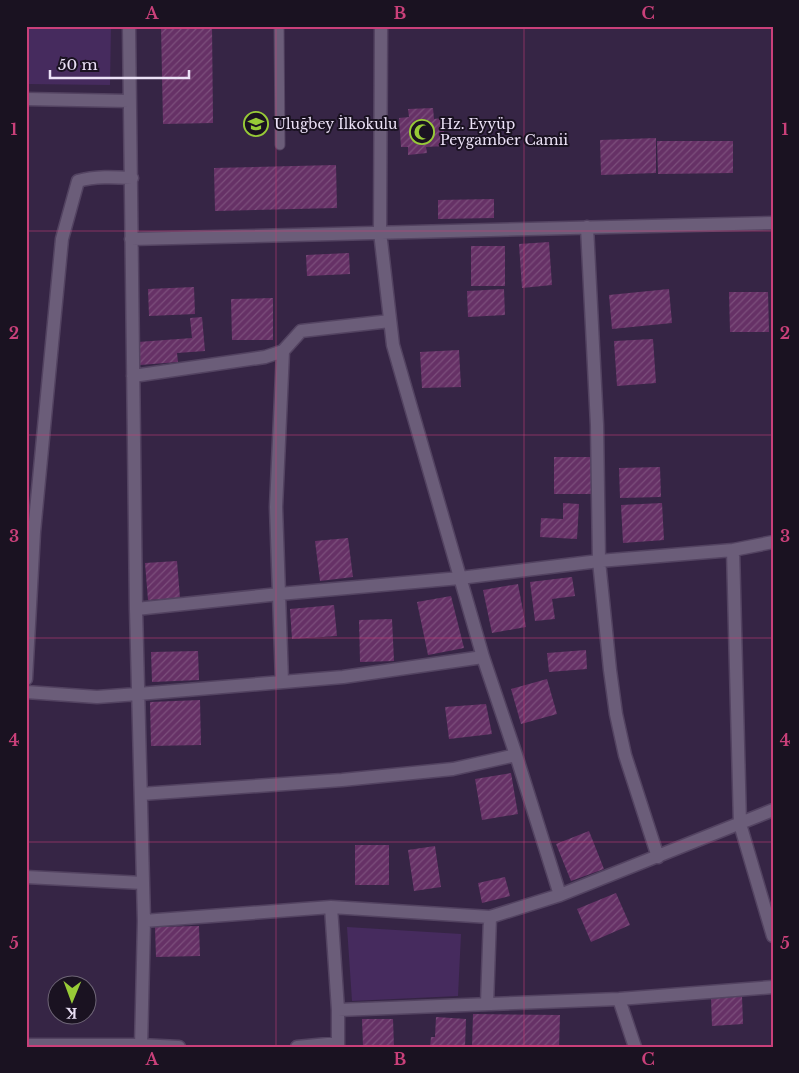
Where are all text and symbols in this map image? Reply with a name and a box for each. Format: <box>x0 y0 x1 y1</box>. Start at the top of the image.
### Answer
text: A <box>145 3 160 23</box>
text: B <box>394 3 407 23</box>
text: C <box>641 3 655 23</box>
scale bar <box>50 48 189 80</box>
text: 50 m <box>58 55 98 74</box>
school or university icon: Uluğbey İlkokulu <box>243 111 269 137</box>
place label: Uluğbey İlkokulu <box>274 115 398 133</box>
place label: Hz. Eyyüp Peygamber Camii <box>440 115 568 149</box>
text: 1 <box>11 119 18 139</box>
mosque icon: Hz. Eyyüp Peygamber Camii <box>409 119 435 145</box>
text: 1 <box>782 119 789 139</box>
text: 2 <box>9 323 19 343</box>
text: 2 <box>780 323 790 343</box>
text: 3 <box>9 526 19 546</box>
text: 3 <box>780 526 790 546</box>
text: 4 <box>9 730 19 750</box>
text: 4 <box>780 730 790 750</box>
text: 5 <box>9 933 19 953</box>
text: 5 <box>780 933 790 953</box>
north arrow <box>48 976 98 1026</box>
text: K <box>65 1004 78 1022</box>
text: A <box>145 1049 160 1069</box>
text: B <box>394 1049 407 1069</box>
text: C <box>641 1049 655 1069</box>

